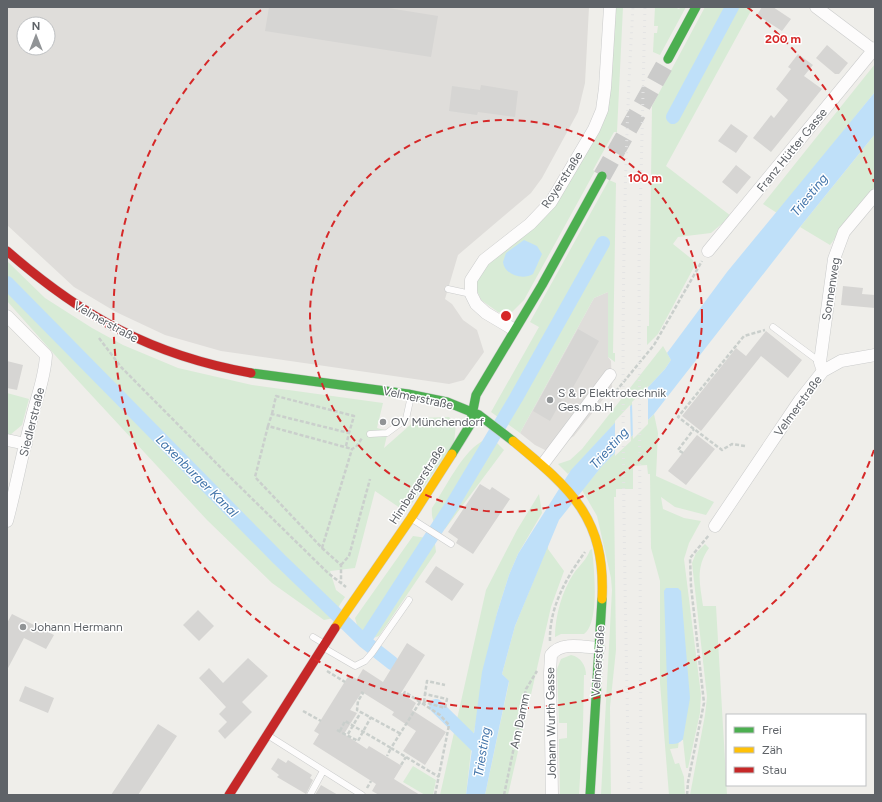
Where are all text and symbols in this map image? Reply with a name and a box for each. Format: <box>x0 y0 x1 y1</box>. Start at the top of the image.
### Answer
north arrow <box>16 16 56 56</box>
text: N <box>32 20 40 33</box>
text: 200 m <box>765 32 801 46</box>
street label: Franz Hütter Gasse <box>754 105 830 195</box>
street label: Royerstraße <box>539 149 586 211</box>
water label: Triesting <box>787 170 831 219</box>
text: 100 m <box>628 171 662 185</box>
street label: Sonnenweg <box>819 256 843 322</box>
street label: Velmerstraße <box>71 299 141 346</box>
centre of rings <box>499 309 513 323</box>
street label: Velmerstraße <box>771 373 825 439</box>
street label: Velmerstraße <box>382 384 455 412</box>
street label: Siedlerstraße <box>17 386 47 458</box>
place label: S & P Elektrotechnik Ges.m.b.H <box>558 386 666 414</box>
marker: S & P Elektrotechnik Ges.m.b.H <box>545 395 555 405</box>
place label: OV Münchendorf <box>391 415 485 429</box>
marker: OV Münchendorf <box>378 417 388 427</box>
water label: Triesting <box>587 424 632 472</box>
water label: Laxenburger Kanal <box>153 432 241 520</box>
street label: Himbergerstraße <box>386 443 448 527</box>
place label: Johann Hermann <box>31 620 123 634</box>
marker: Johann Hermann <box>18 622 28 632</box>
street label: Velmerstraße <box>589 624 608 697</box>
street label: Johann Wurth Gasse <box>543 667 559 779</box>
street label: Am Damm <box>507 692 533 750</box>
legend <box>726 714 866 786</box>
text: Frei <box>762 723 782 737</box>
water label: Triesting <box>471 726 493 778</box>
text: Zäh <box>762 743 783 757</box>
text: Stau <box>762 763 787 777</box>

